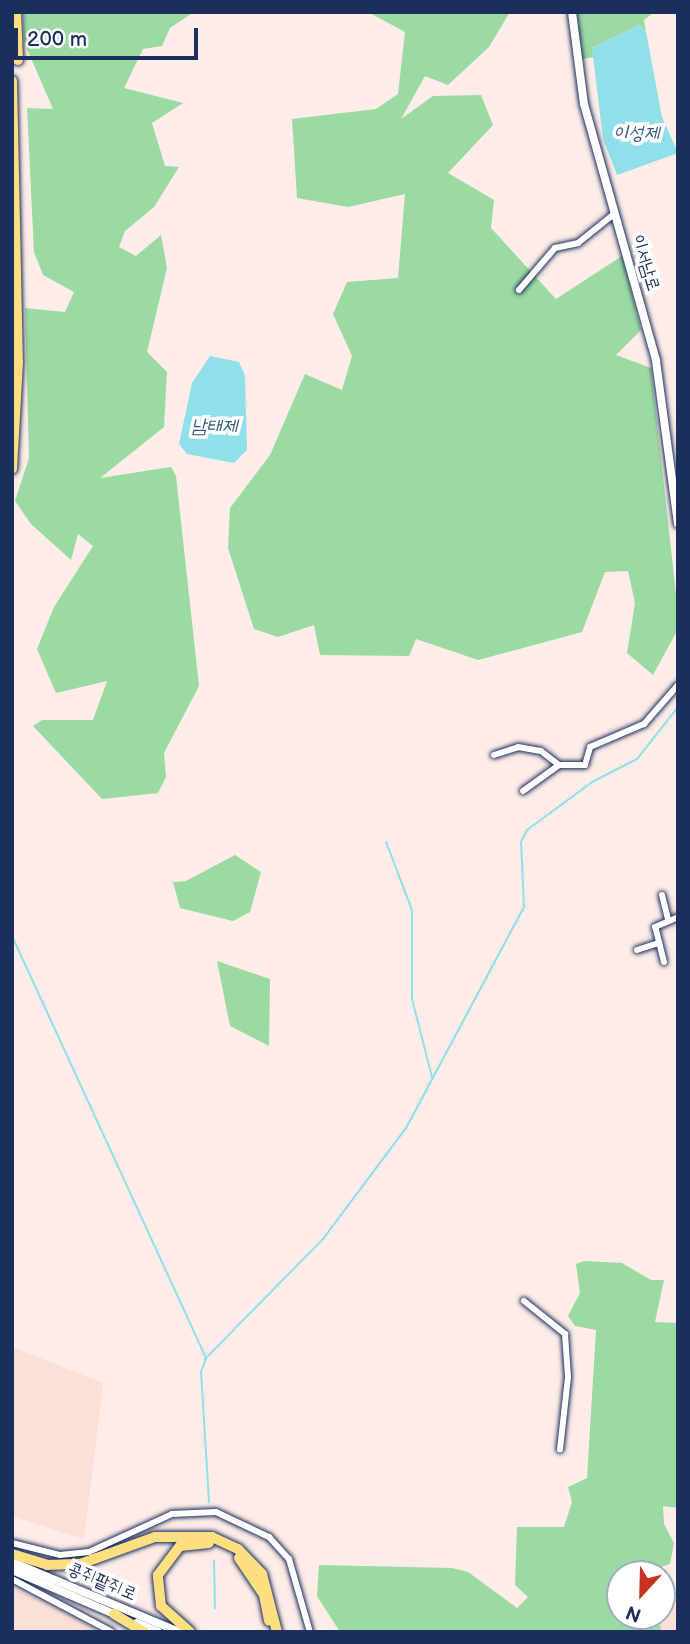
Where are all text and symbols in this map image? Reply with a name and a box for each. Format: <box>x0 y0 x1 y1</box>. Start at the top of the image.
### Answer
scale bar <box>18 14 201 58</box>
text: 200 m <box>27 27 87 52</box>
water label: 이성제 <box>613 123 659 145</box>
street label: 이서남로 <box>626 232 664 294</box>
water label: 남태제 <box>191 416 237 438</box>
street label: 콩쥐팥쥐로 <box>64 1558 140 1606</box>
north arrow <box>606 1560 676 1630</box>
text: N <box>623 1600 645 1626</box>

